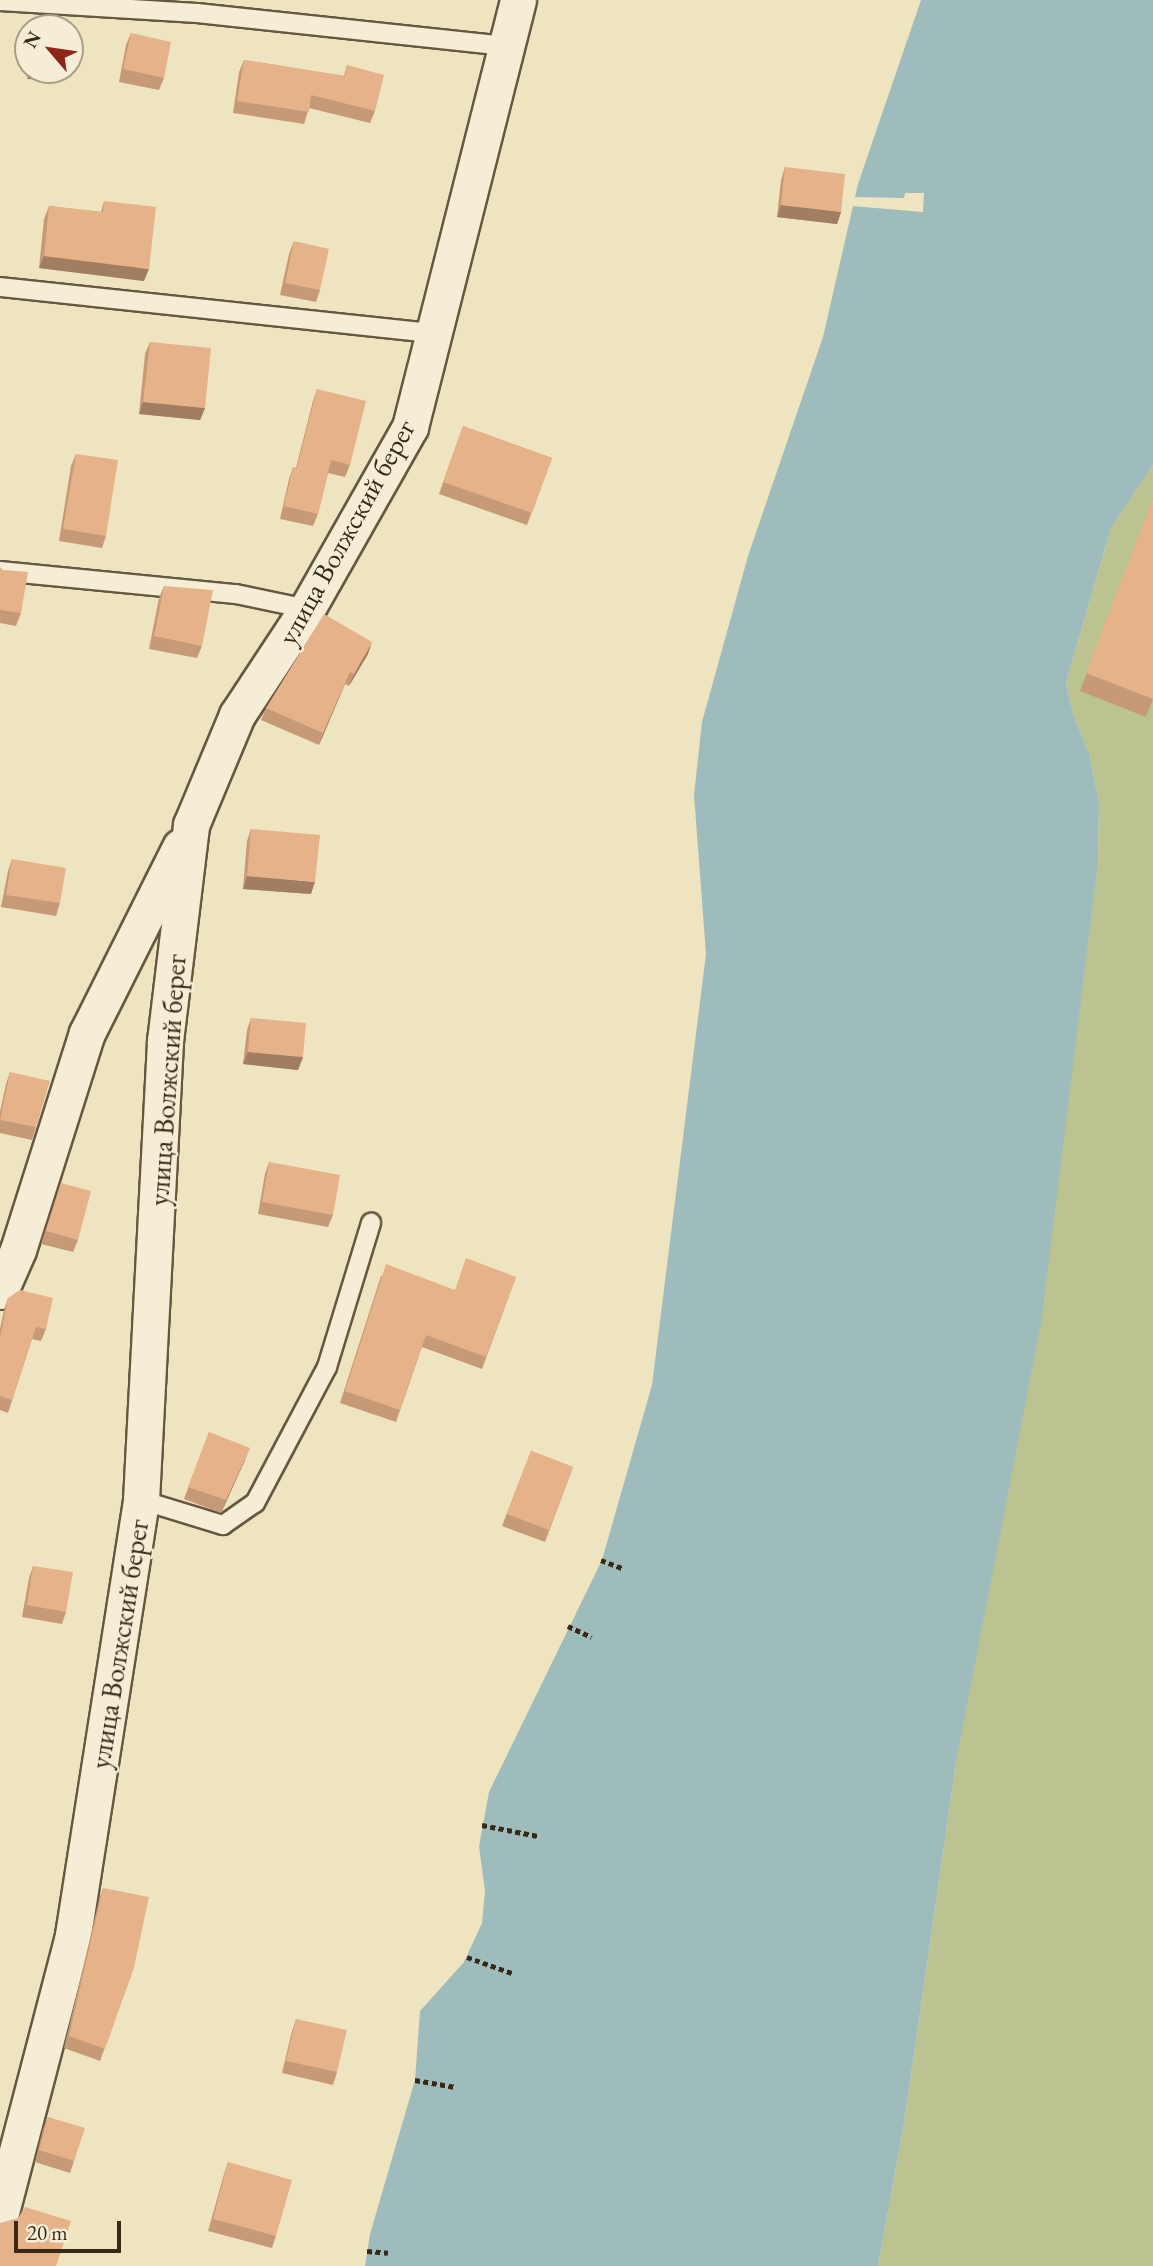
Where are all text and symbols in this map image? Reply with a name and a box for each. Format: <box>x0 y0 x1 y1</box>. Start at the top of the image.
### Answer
north arrow <box>14 14 84 84</box>
text: N <box>17 27 47 52</box>
street label: улица Волжский берег <box>270 414 422 650</box>
street label: улица Волжский берег <box>141 953 193 1207</box>
street label: улица Волжский берег <box>83 1517 155 1771</box>
scale bar <box>18 2206 124 2250</box>
text: 20 m <box>27 2219 68 2246</box>

